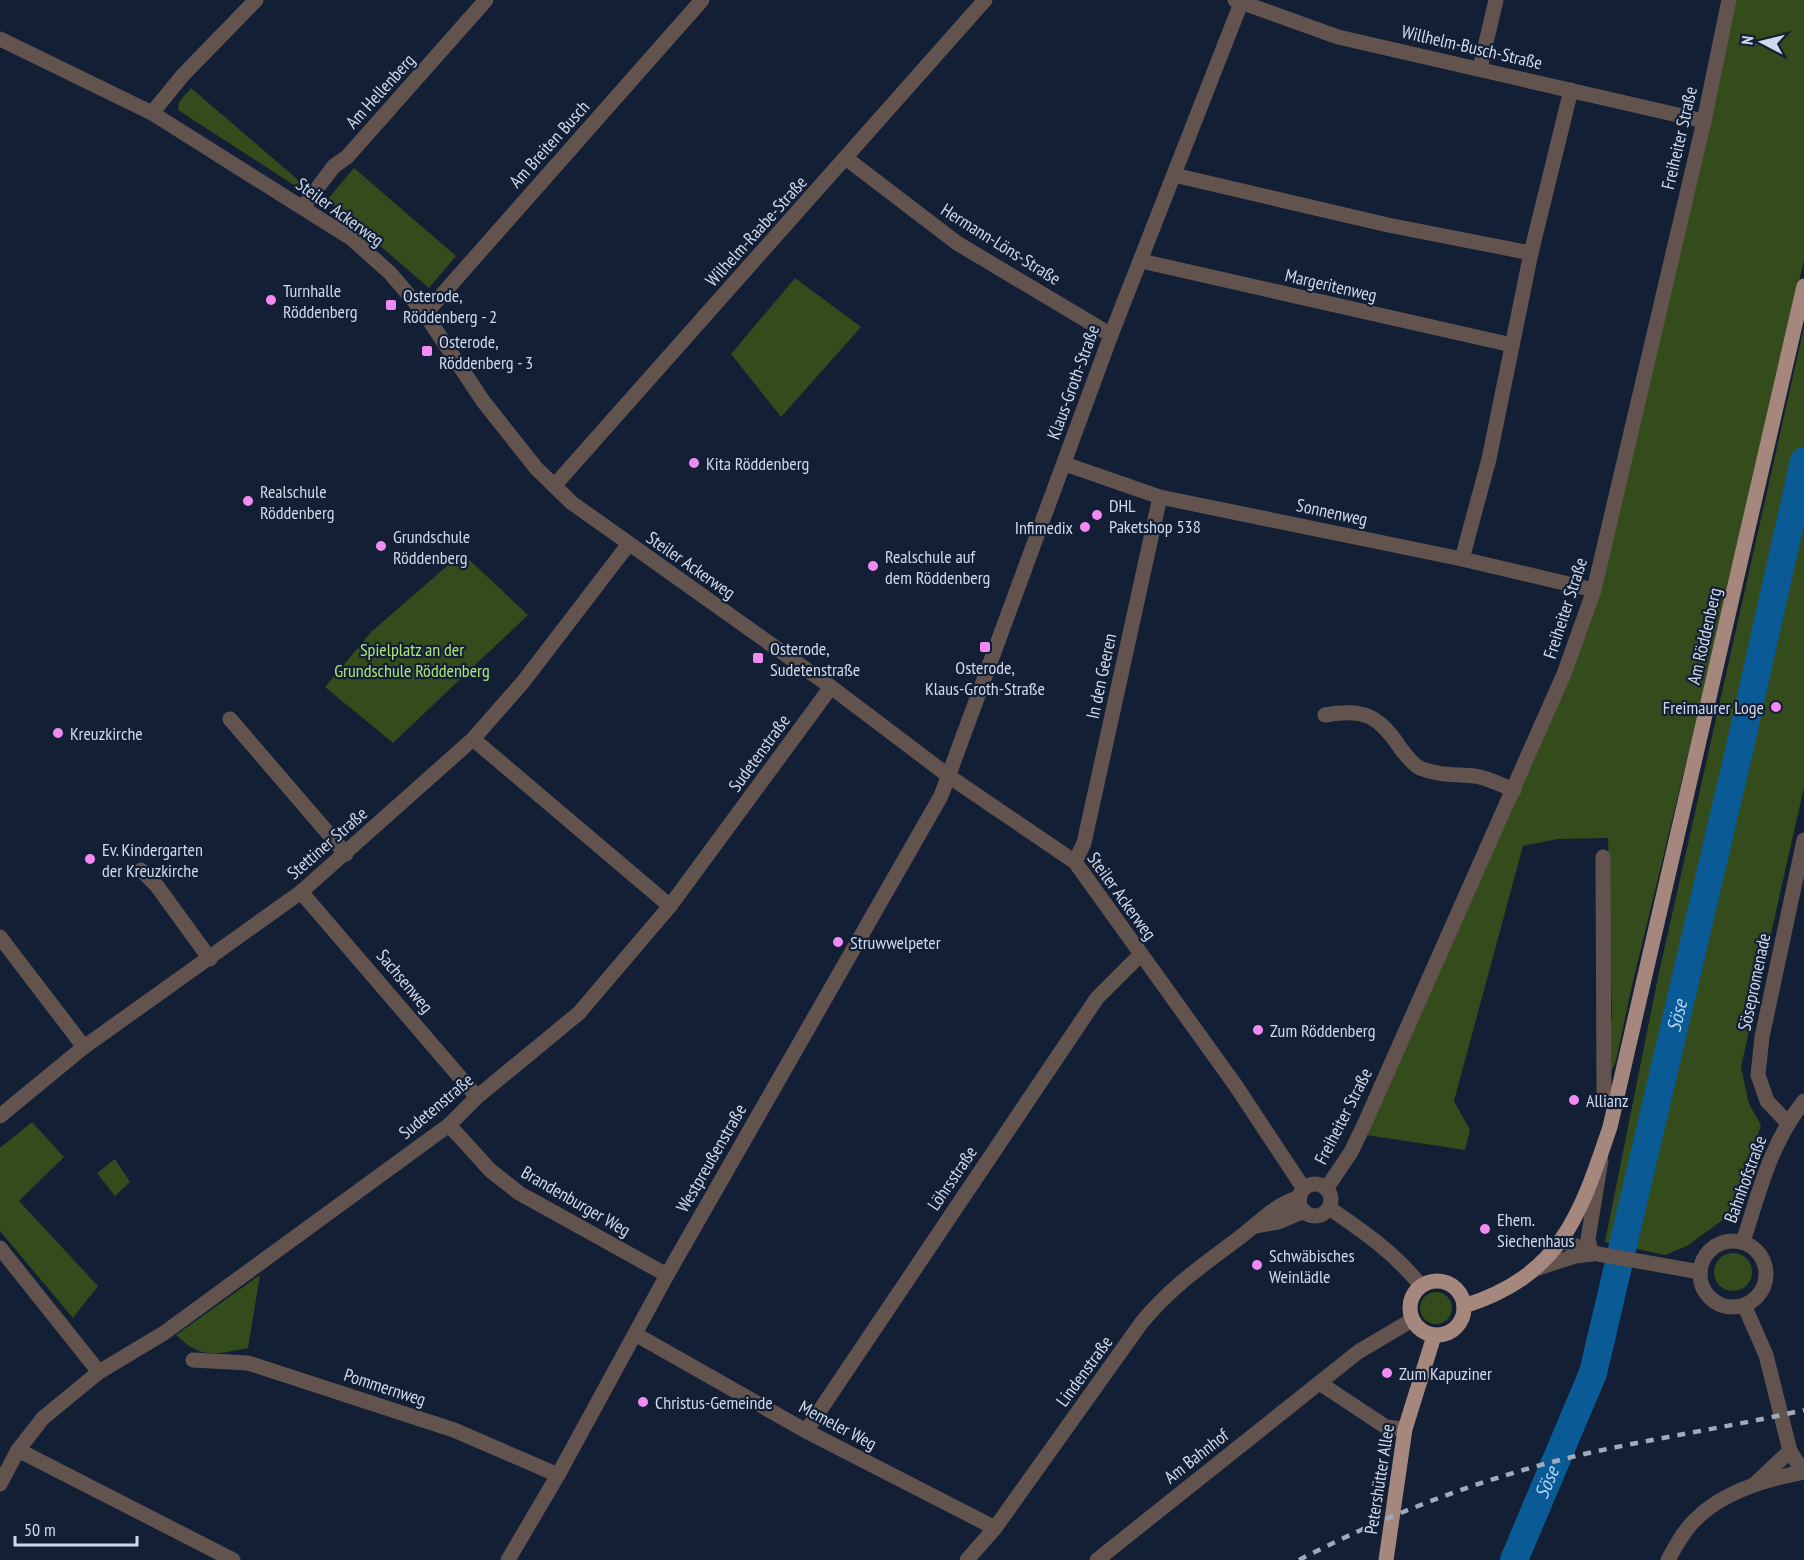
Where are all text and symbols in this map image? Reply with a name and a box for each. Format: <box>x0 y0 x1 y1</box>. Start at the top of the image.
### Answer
north arrow <box>1732 12 1792 72</box>
street label: Willhelm-Busch-Straße <box>1399 20 1545 74</box>
text: N <box>1737 35 1758 46</box>
street label: Am Hellenberg <box>340 49 420 133</box>
street label: Freiheiter Straße <box>1656 84 1702 192</box>
street label: Am Breiten Busch <box>504 96 594 192</box>
street label: Wilhelm-Raabe-Straße <box>700 171 812 291</box>
street label: Steiler Ackerweg <box>292 172 388 252</box>
street label: Hermann-Löns-Straße <box>937 198 1065 290</box>
street label: Margeritenweg <box>1283 263 1379 307</box>
place label: Turnhalle Röddenberg <box>283 279 358 323</box>
place label: Osterode, Röddenberg - 2 <box>403 284 497 328</box>
marker: Turnhalle Röddenberg <box>264 293 278 307</box>
marker: Osterode, Röddenberg - 2 <box>384 298 398 312</box>
street label: Klaus-Groth-Straße <box>1042 322 1104 442</box>
place label: Osterode, Röddenberg - 3 <box>439 330 533 374</box>
marker: Osterode, Röddenberg - 3 <box>420 344 434 358</box>
place label: Kita Röddenberg <box>706 452 809 475</box>
marker: Kita Röddenberg <box>687 456 701 470</box>
place label: Realschule Röddenberg <box>260 480 335 524</box>
street label: Sonnenweg <box>1294 493 1370 531</box>
marker: Realschule Röddenberg <box>241 494 255 508</box>
place label: DHL Paketshop 538 <box>1109 494 1201 538</box>
marker: DHL Paketshop 538 <box>1090 508 1104 522</box>
place label: Infimedix <box>1015 516 1074 539</box>
marker: Infimedix <box>1078 520 1092 534</box>
place label: Grundschule Röddenberg <box>393 525 470 569</box>
street label: Steiler Ackerweg <box>642 526 740 604</box>
marker: Grundschule Röddenberg <box>374 539 388 553</box>
place label: Realschule auf dem Röddenberg <box>885 545 990 589</box>
street label: Freiheiter Straße <box>1538 555 1592 661</box>
marker: Realschule auf dem Röddenberg <box>866 559 880 573</box>
street label: Am Röddenberg <box>1682 585 1726 687</box>
street label: In den Geeren <box>1081 631 1121 721</box>
place label: Osterode, Sudetenstraße <box>770 637 860 681</box>
park label: Spielplatz an der Grundschule Röddenberg <box>334 638 490 682</box>
marker: Osterode, Klaus-Groth-Straße <box>978 640 992 654</box>
marker: Osterode, Sudetenstraße <box>751 651 765 665</box>
place label: Osterode, Klaus-Groth-Straße <box>925 656 1045 700</box>
place label: Freimaurer Loge <box>1663 696 1764 719</box>
marker: Freimaurer Loge <box>1769 700 1783 714</box>
street label: Sudetenstraße <box>723 710 795 796</box>
place label: Kreuzkirche <box>70 722 143 745</box>
marker: Kreuzkirche <box>51 726 65 740</box>
street label: Stettiner Straße <box>282 802 372 884</box>
place label: Ev. Kindergarten der Kreuzkirche <box>102 838 203 882</box>
street label: Steiler Ackerweg <box>1082 848 1162 944</box>
marker: Ev. Kindergarten der Kreuzkirche <box>83 852 97 866</box>
place label: Struwwelpeter <box>850 931 941 954</box>
street label: Sösepromenade <box>1732 931 1776 1033</box>
marker: Struwwelpeter <box>831 935 845 949</box>
street label: Sachsenweg <box>372 944 438 1018</box>
water label: Söse <box>1661 995 1694 1034</box>
place label: Zum Röddenberg <box>1270 1019 1376 1042</box>
marker: Zum Röddenberg <box>1251 1023 1265 1037</box>
street label: Freiheiter Straße <box>1309 1064 1377 1168</box>
street label: Sudetenstraße <box>394 1068 478 1144</box>
place label: Allianz <box>1586 1089 1628 1112</box>
marker: Allianz <box>1567 1093 1581 1107</box>
street label: Westpreußenstraße <box>671 1100 751 1216</box>
street label: Bahnhofstraße <box>1719 1132 1771 1226</box>
street label: Löhrsstraße <box>922 1141 982 1215</box>
street label: Brandenburger Weg <box>517 1160 635 1242</box>
place label: Ehem. Siechenhaus <box>1497 1208 1575 1252</box>
marker: Ehem. Siechenhaus <box>1478 1222 1492 1236</box>
place label: Schwäbisches Weinlädle <box>1269 1244 1355 1288</box>
marker: Schwäbisches Weinlädle <box>1250 1258 1264 1272</box>
street label: Lindenstraße <box>1051 1331 1117 1411</box>
place label: Zum Kapuziner <box>1399 1362 1492 1385</box>
street label: Pommernweg <box>341 1363 429 1411</box>
marker: Zum Kapuziner <box>1380 1366 1394 1380</box>
place label: Christus-Gemeinde <box>655 1391 773 1414</box>
marker: Christus-Gemeinde <box>636 1395 650 1409</box>
street label: Memeler Weg <box>795 1395 881 1455</box>
street label: Petershütter Allee <box>1359 1422 1399 1536</box>
street label: Am Bahnhof <box>1159 1423 1234 1488</box>
water label: Söse <box>1528 1461 1566 1503</box>
scale bar <box>15 1509 136 1547</box>
text: 50 m <box>24 1518 56 1541</box>

